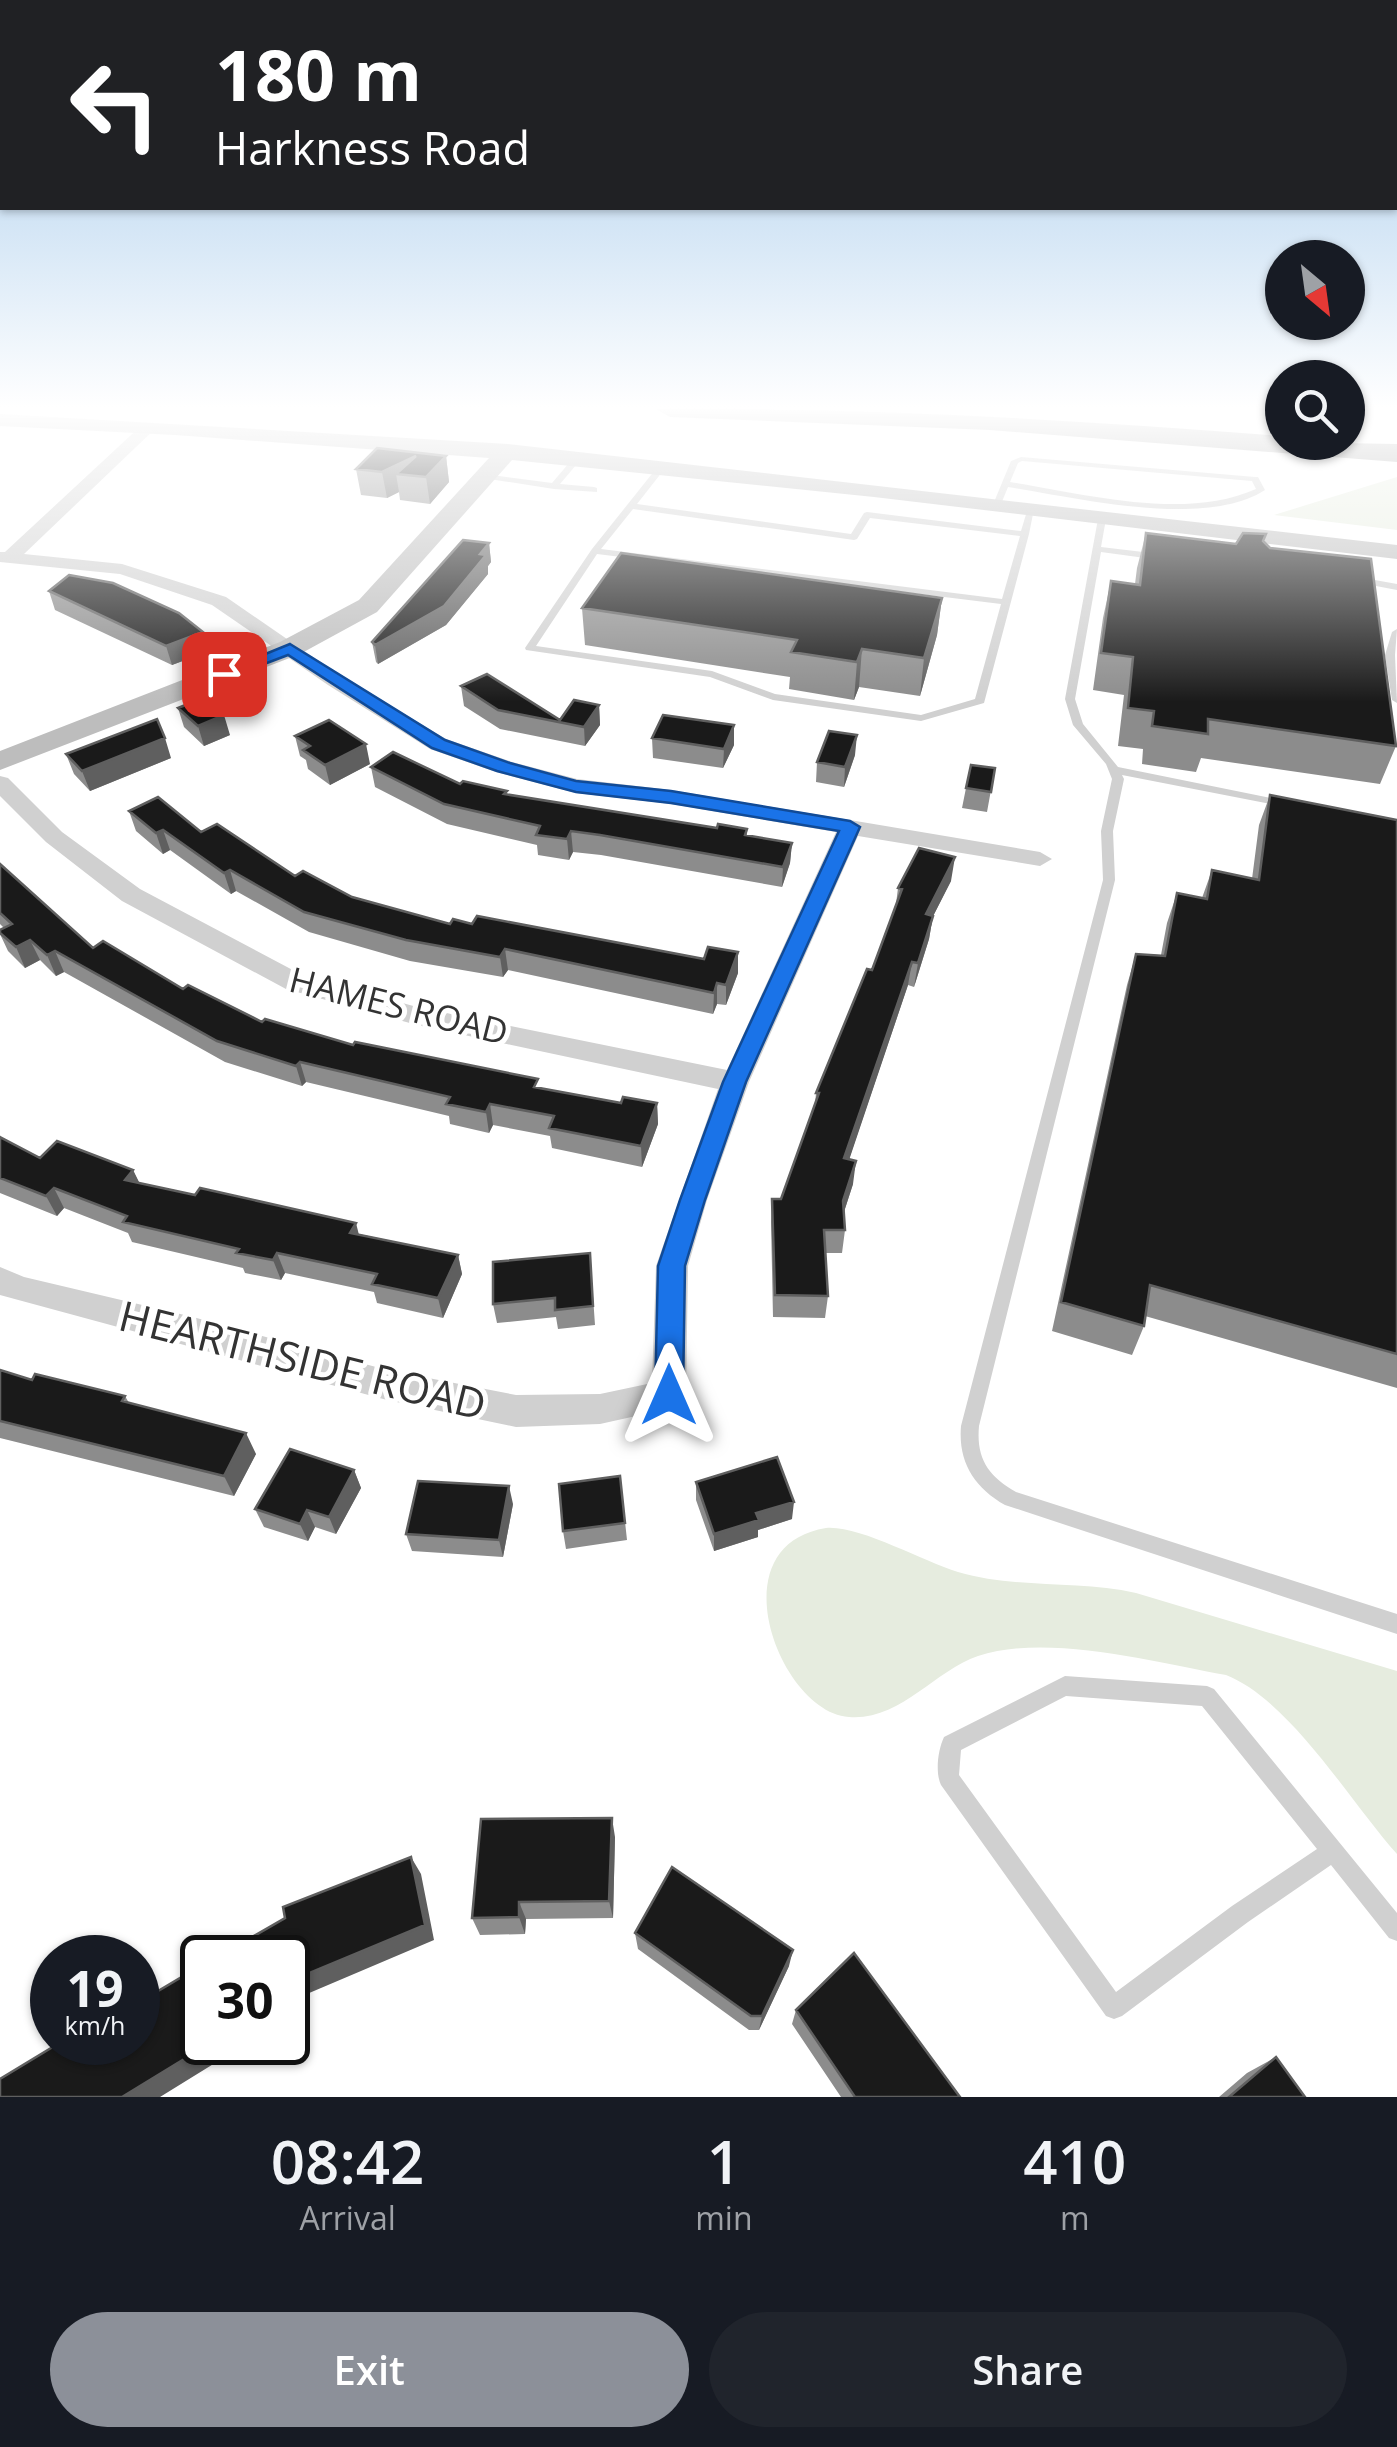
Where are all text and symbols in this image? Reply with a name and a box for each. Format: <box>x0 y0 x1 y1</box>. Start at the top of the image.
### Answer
text: 180 m <box>215 26 422 122</box>
icon: left <box>50 40 180 170</box>
text: Harkness Road <box>215 117 530 178</box>
north arrow <box>1265 240 1365 340</box>
map controls <box>1265 240 1365 460</box>
button: search <box>1265 360 1365 460</box>
pin <box>182 632 267 717</box>
icon: arrive <box>197 647 252 702</box>
street label: HAMES ROAD <box>285 955 513 1055</box>
street label: HEARTHSIDE ROAD <box>114 1286 492 1432</box>
position arrow <box>617 1343 721 1447</box>
speed limit sign: 30 <box>180 1935 310 2065</box>
text: 19 <box>66 1954 124 2022</box>
text: km/h <box>65 2008 125 2042</box>
text: 08:42 <box>271 2120 424 2202</box>
text: 1 <box>707 2120 741 2202</box>
text: 410 <box>1023 2120 1126 2202</box>
text: Arrival <box>299 2196 396 2239</box>
text: min <box>695 2196 753 2239</box>
text: m <box>1060 2196 1090 2239</box>
button: Exit <box>50 2312 689 2427</box>
button: Share <box>709 2312 1347 2427</box>

